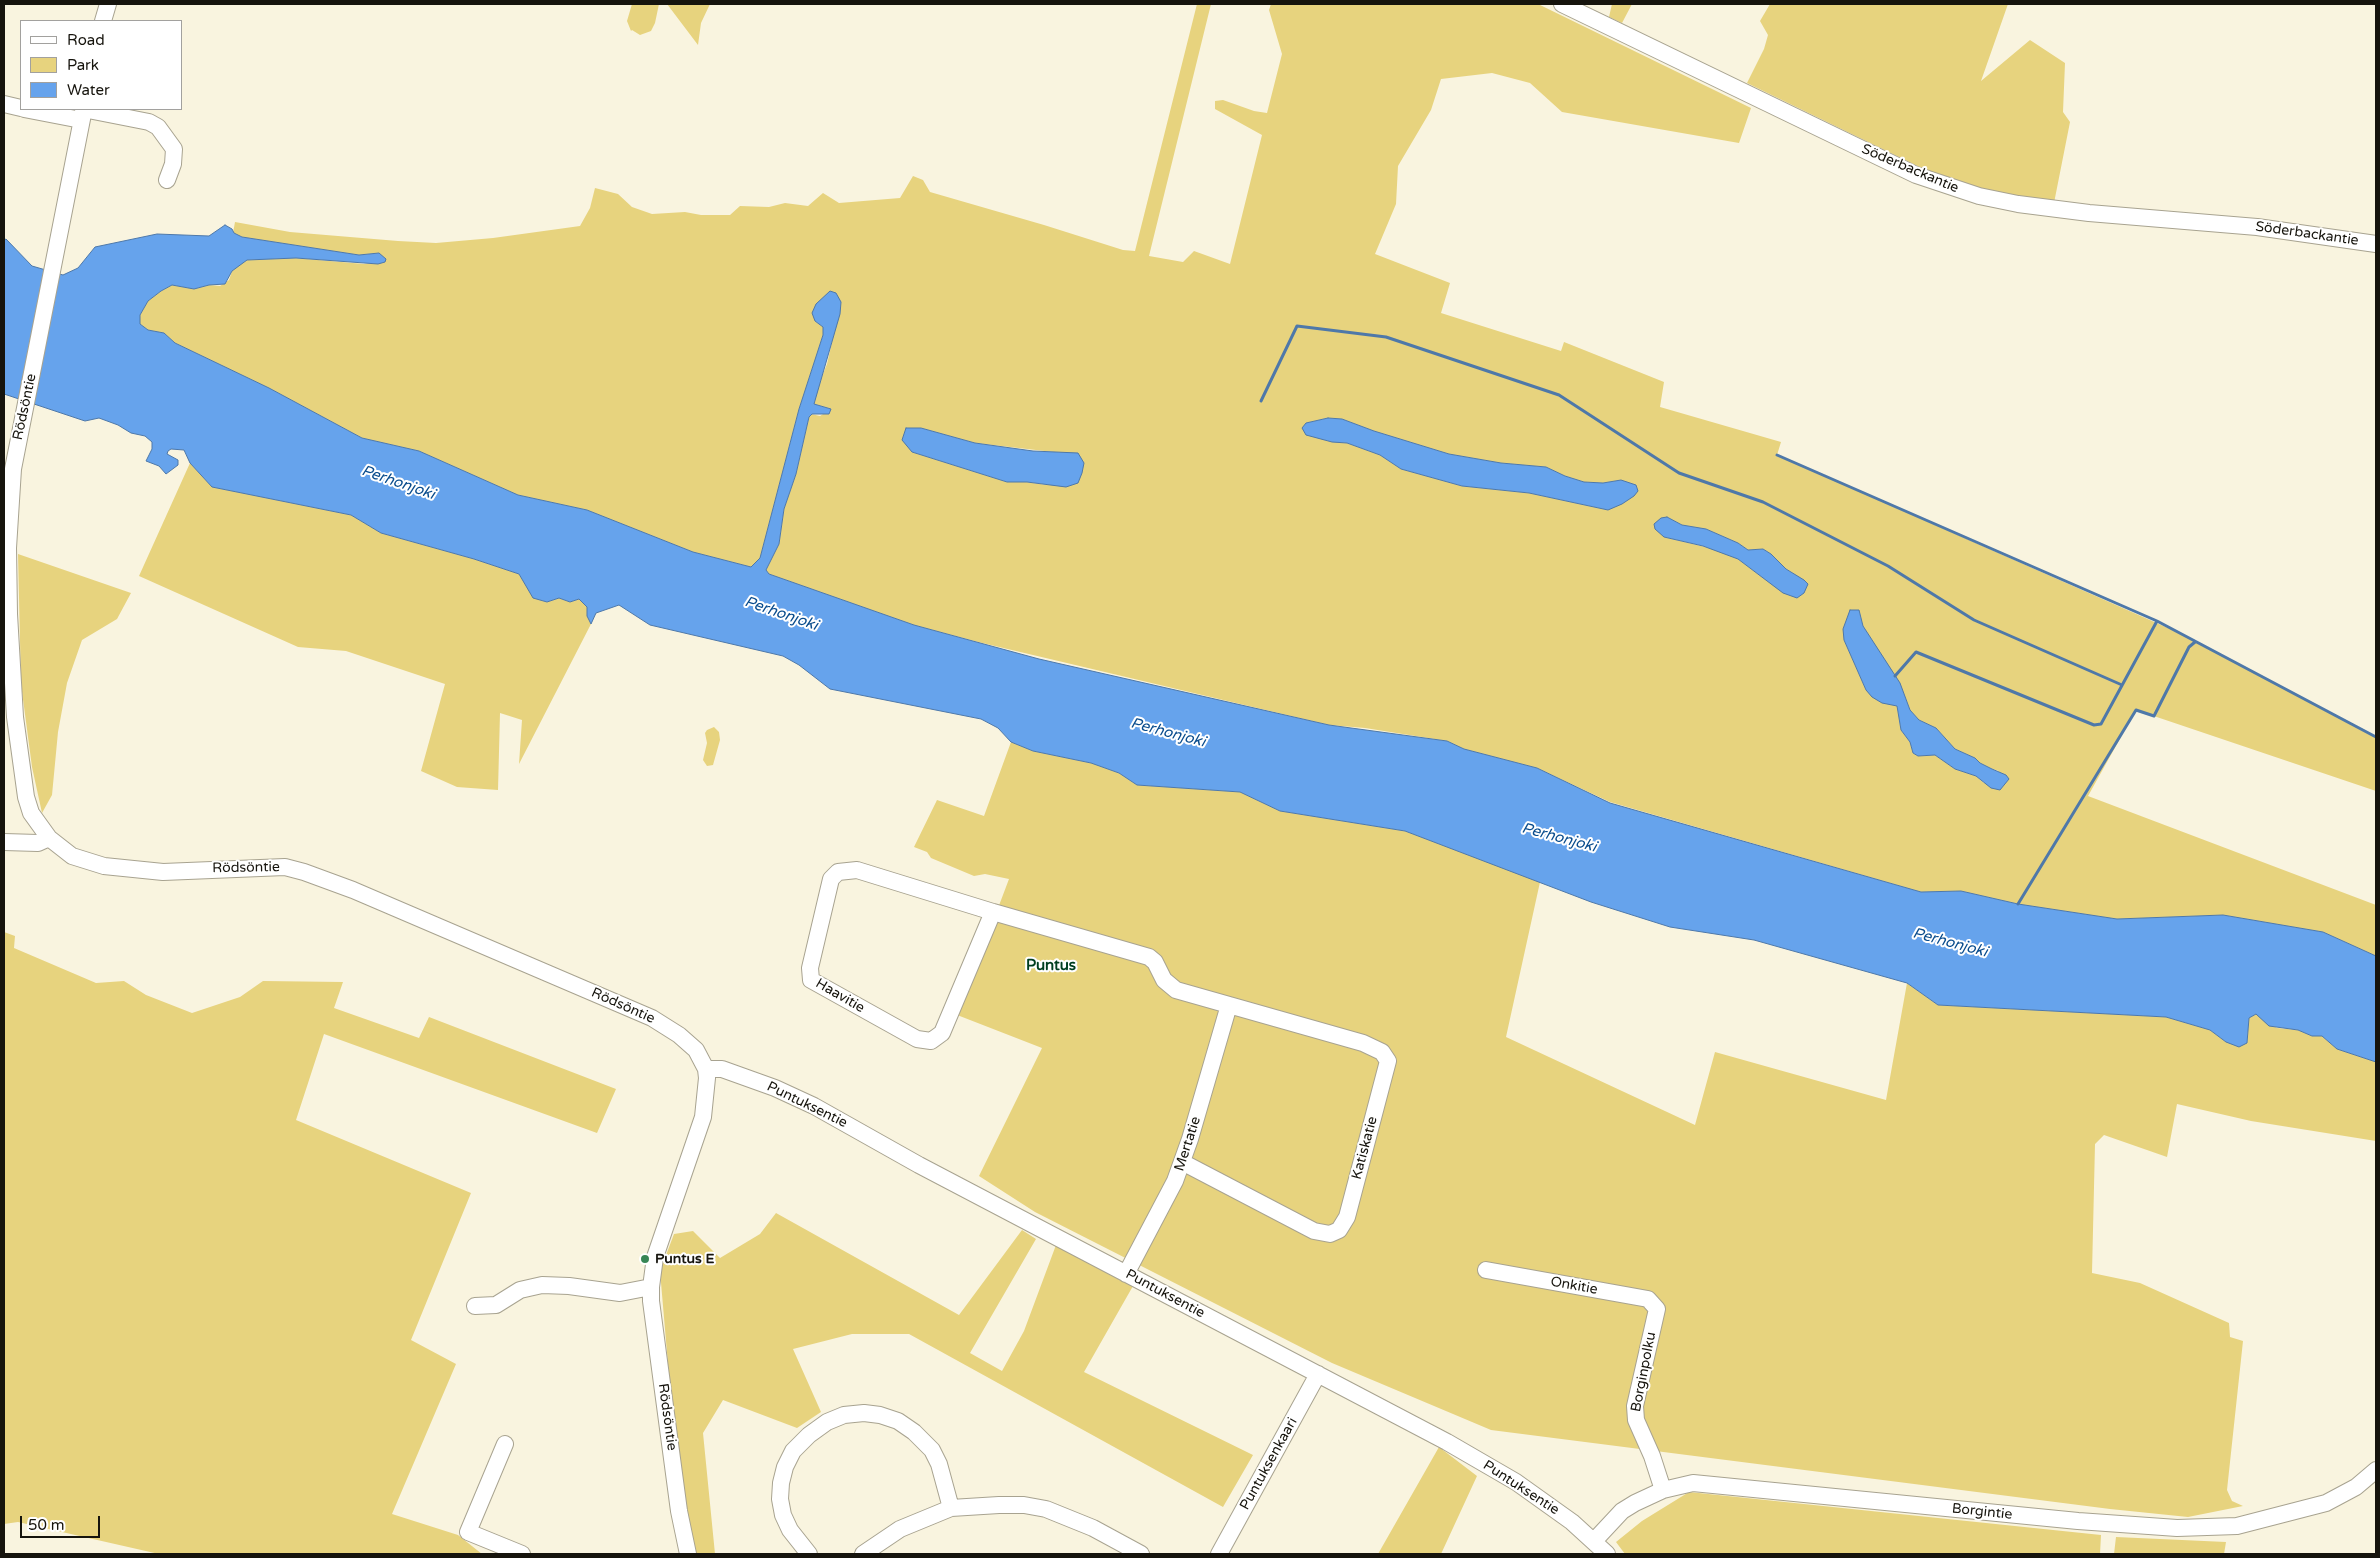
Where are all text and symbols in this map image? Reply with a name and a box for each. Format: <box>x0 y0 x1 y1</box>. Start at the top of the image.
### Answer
legend <box>20 20 182 110</box>
text: Road <box>67 31 105 49</box>
text: Park <box>67 56 99 74</box>
text: Water <box>67 81 110 99</box>
street label: Söderbackantie <box>1859 141 1961 197</box>
street label: Söderbackantie <box>2254 218 2360 250</box>
street label: Rödsöntie <box>10 372 40 442</box>
water label: Perhonjoki <box>359 462 437 504</box>
water label: Perhonjoki <box>742 593 820 635</box>
water label: Perhonjoki <box>1129 714 1207 752</box>
water label: Perhonjoki <box>1520 819 1598 857</box>
street label: Rödsöntie <box>212 859 280 877</box>
water label: Perhonjoki <box>1911 924 1989 962</box>
district label: Puntus <box>1026 957 1076 975</box>
street label: Haavitie <box>812 975 868 1017</box>
street label: Rödsöntie <box>589 985 657 1027</box>
street label: Puntuksentie <box>764 1078 850 1132</box>
street label: Mertatie <box>1171 1115 1205 1173</box>
street label: Katiskatie <box>1349 1115 1381 1181</box>
place label: Puntus E <box>655 1251 714 1267</box>
marker: Puntus E <box>639 1253 651 1265</box>
street label: Puntuksentie <box>1122 1266 1208 1322</box>
street label: Onkitie <box>1549 1274 1599 1298</box>
street label: Borginpolku <box>1628 1331 1660 1413</box>
street label: Rödsöntie <box>654 1382 680 1452</box>
street label: Puntuksenkaari <box>1237 1415 1301 1513</box>
street label: Puntuksentie <box>1480 1457 1562 1519</box>
street label: Borgintie <box>1951 1500 2013 1524</box>
scale bar <box>22 1506 102 1538</box>
text: 50 m <box>28 1516 65 1534</box>

